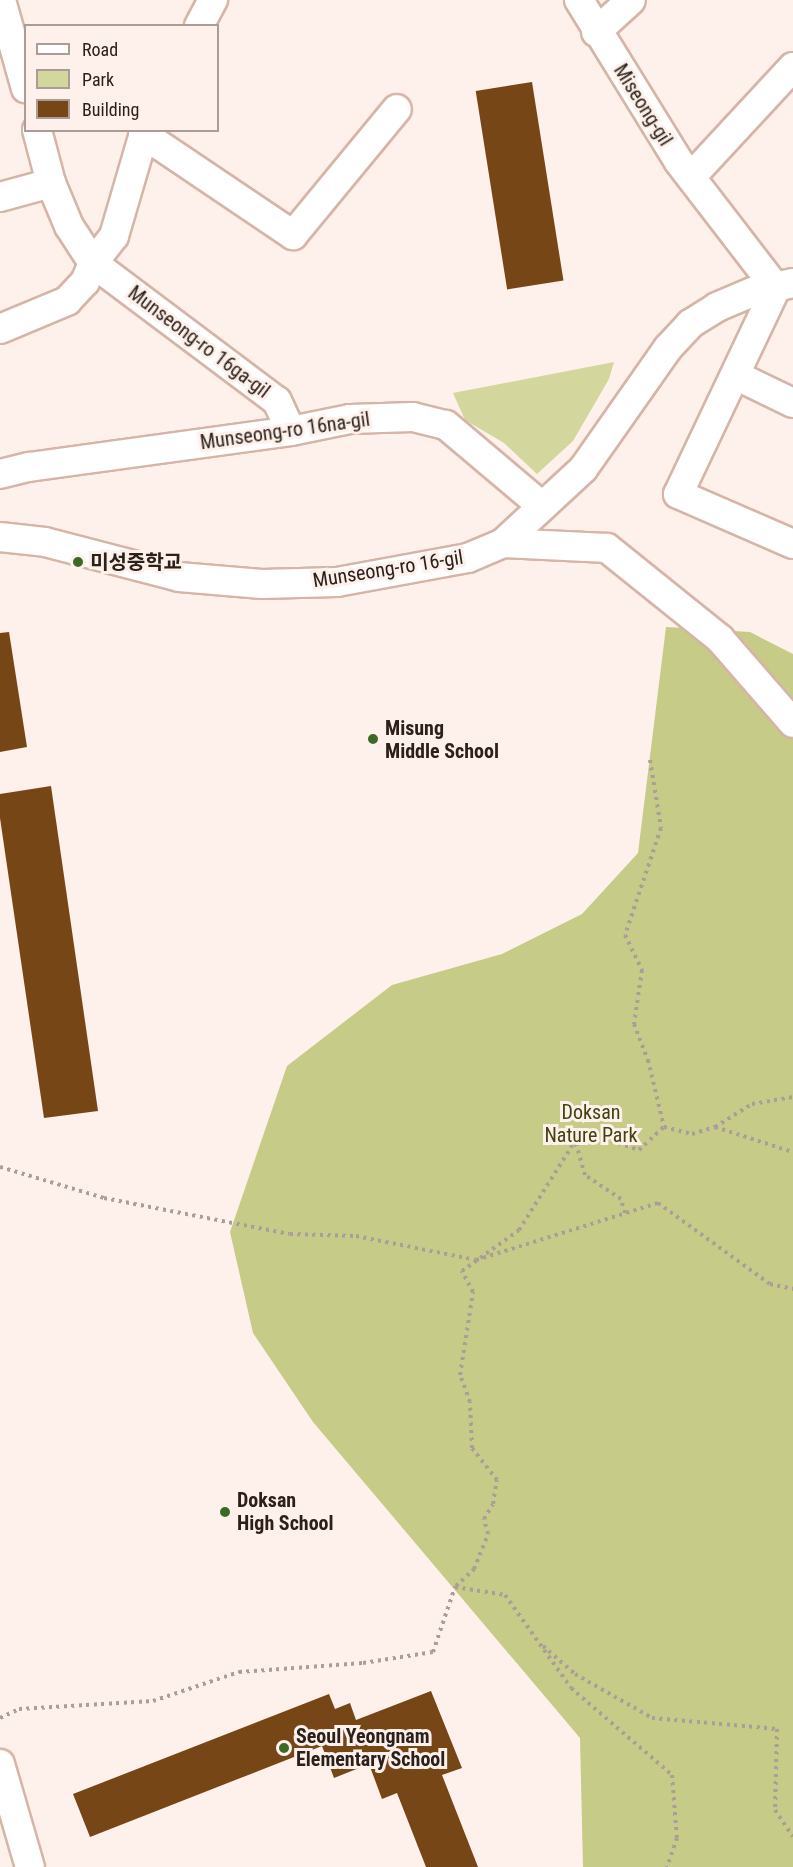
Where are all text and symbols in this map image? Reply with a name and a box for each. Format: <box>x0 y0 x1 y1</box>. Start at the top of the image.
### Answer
legend <box>24 24 219 132</box>
text: Road <box>82 39 118 60</box>
street label: Miseong-gil <box>609 60 677 150</box>
text: Park <box>82 69 114 90</box>
text: Building <box>82 99 139 120</box>
street label: Munseong-ro 16ga-gil <box>123 281 275 403</box>
street label: Munseong-ro 16na-gil <box>199 407 371 455</box>
street label: Munseong-ro 16-gil <box>311 545 465 593</box>
place label: 미성중학교 <box>90 550 182 574</box>
marker: 미성중학교 <box>71 555 85 569</box>
place label: Misung Middle School <box>385 716 499 763</box>
marker: Misung Middle School <box>366 732 380 746</box>
park label: Doksan Nature Park <box>544 1100 638 1147</box>
place label: Doksan High School <box>237 1488 334 1535</box>
marker: Doksan High School <box>218 1505 232 1519</box>
place label: Seoul Yeongnam Elementary School <box>296 1724 445 1771</box>
marker: Seoul Yeongnam Elementary School <box>277 1741 291 1755</box>

